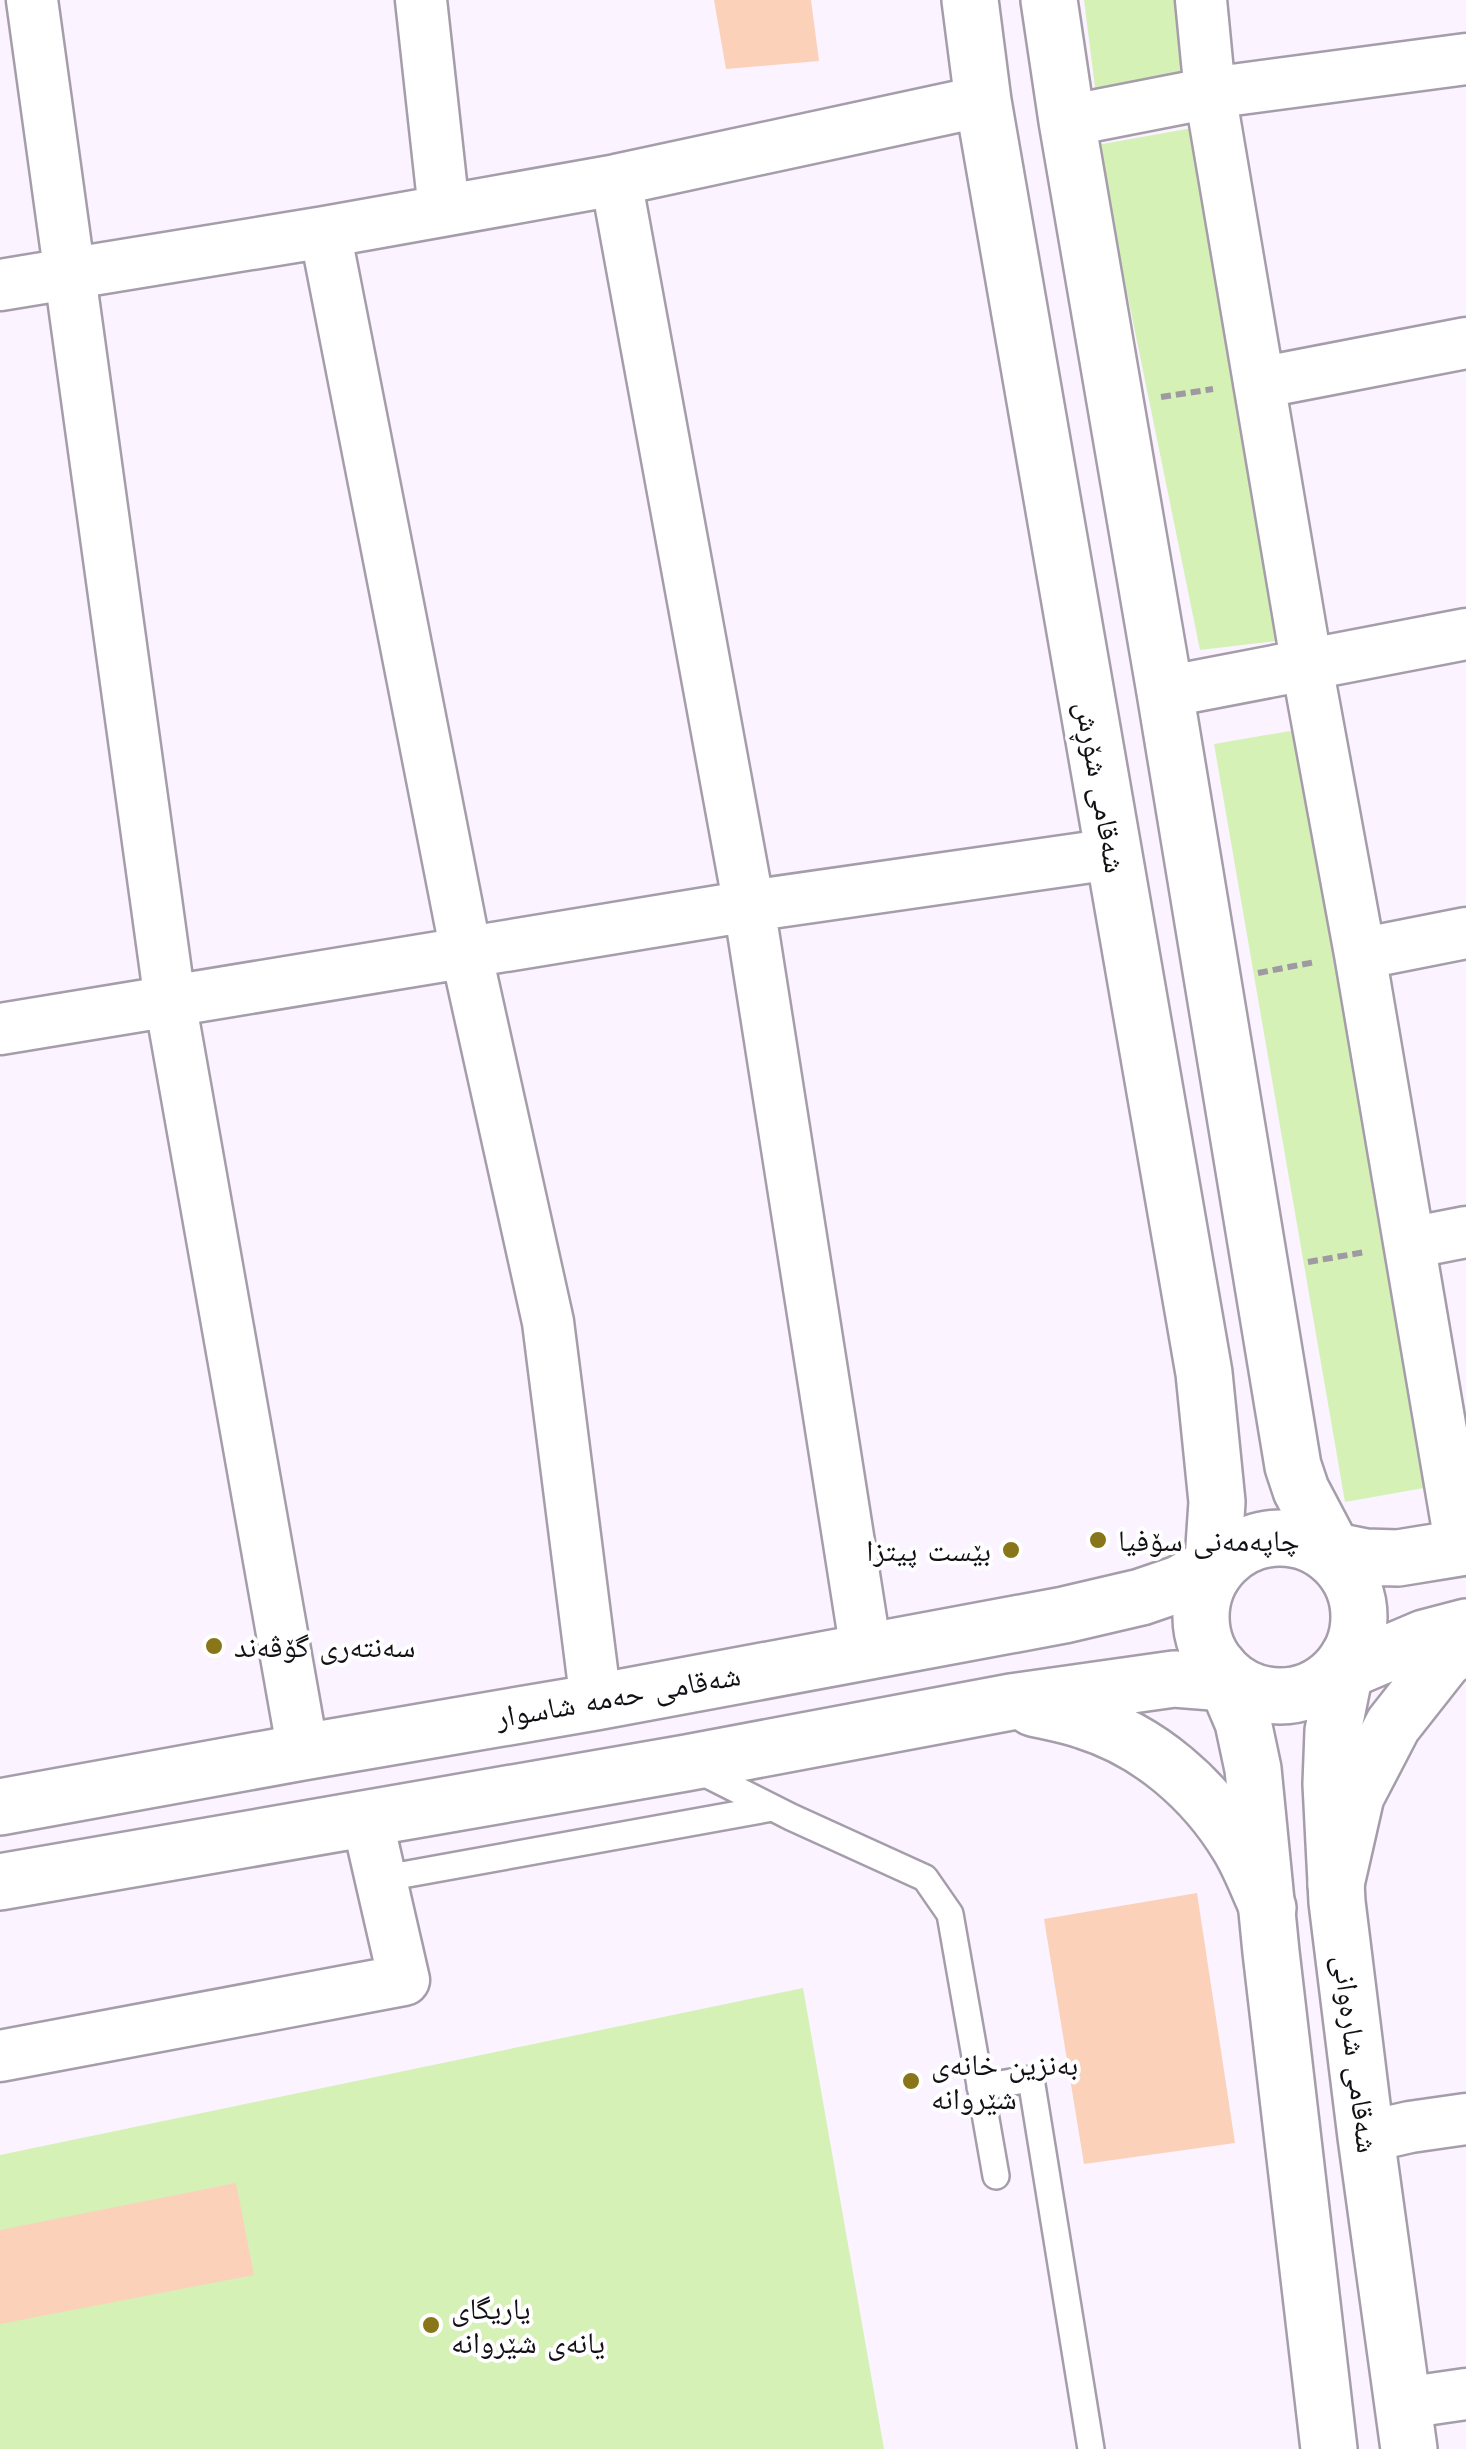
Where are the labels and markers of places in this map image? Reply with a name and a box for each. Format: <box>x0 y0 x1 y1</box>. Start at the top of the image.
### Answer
place label: چاپەمەنی سۆفیا <box>1118 1523 1300 1559</box>
marker: چاپەمەنی سۆفیا <box>1087 1529 1109 1551</box>
place label: بێست پیتزا <box>866 1533 991 1569</box>
marker: بێست پیتزا <box>1000 1539 1022 1561</box>
place label: سەنتەری گۆڤەند <box>234 1629 415 1665</box>
marker: سەنتەری گۆڤەند <box>203 1635 225 1657</box>
place label: بەنزین خانەی شێروانە <box>931 2047 1078 2116</box>
marker: بەنزین خانەی شێروانە <box>900 2070 922 2092</box>
place label: یاریگای یانەی شێروانە <box>451 2291 605 2361</box>
marker: یاریگای یانەی شێروانە <box>420 2314 442 2336</box>

